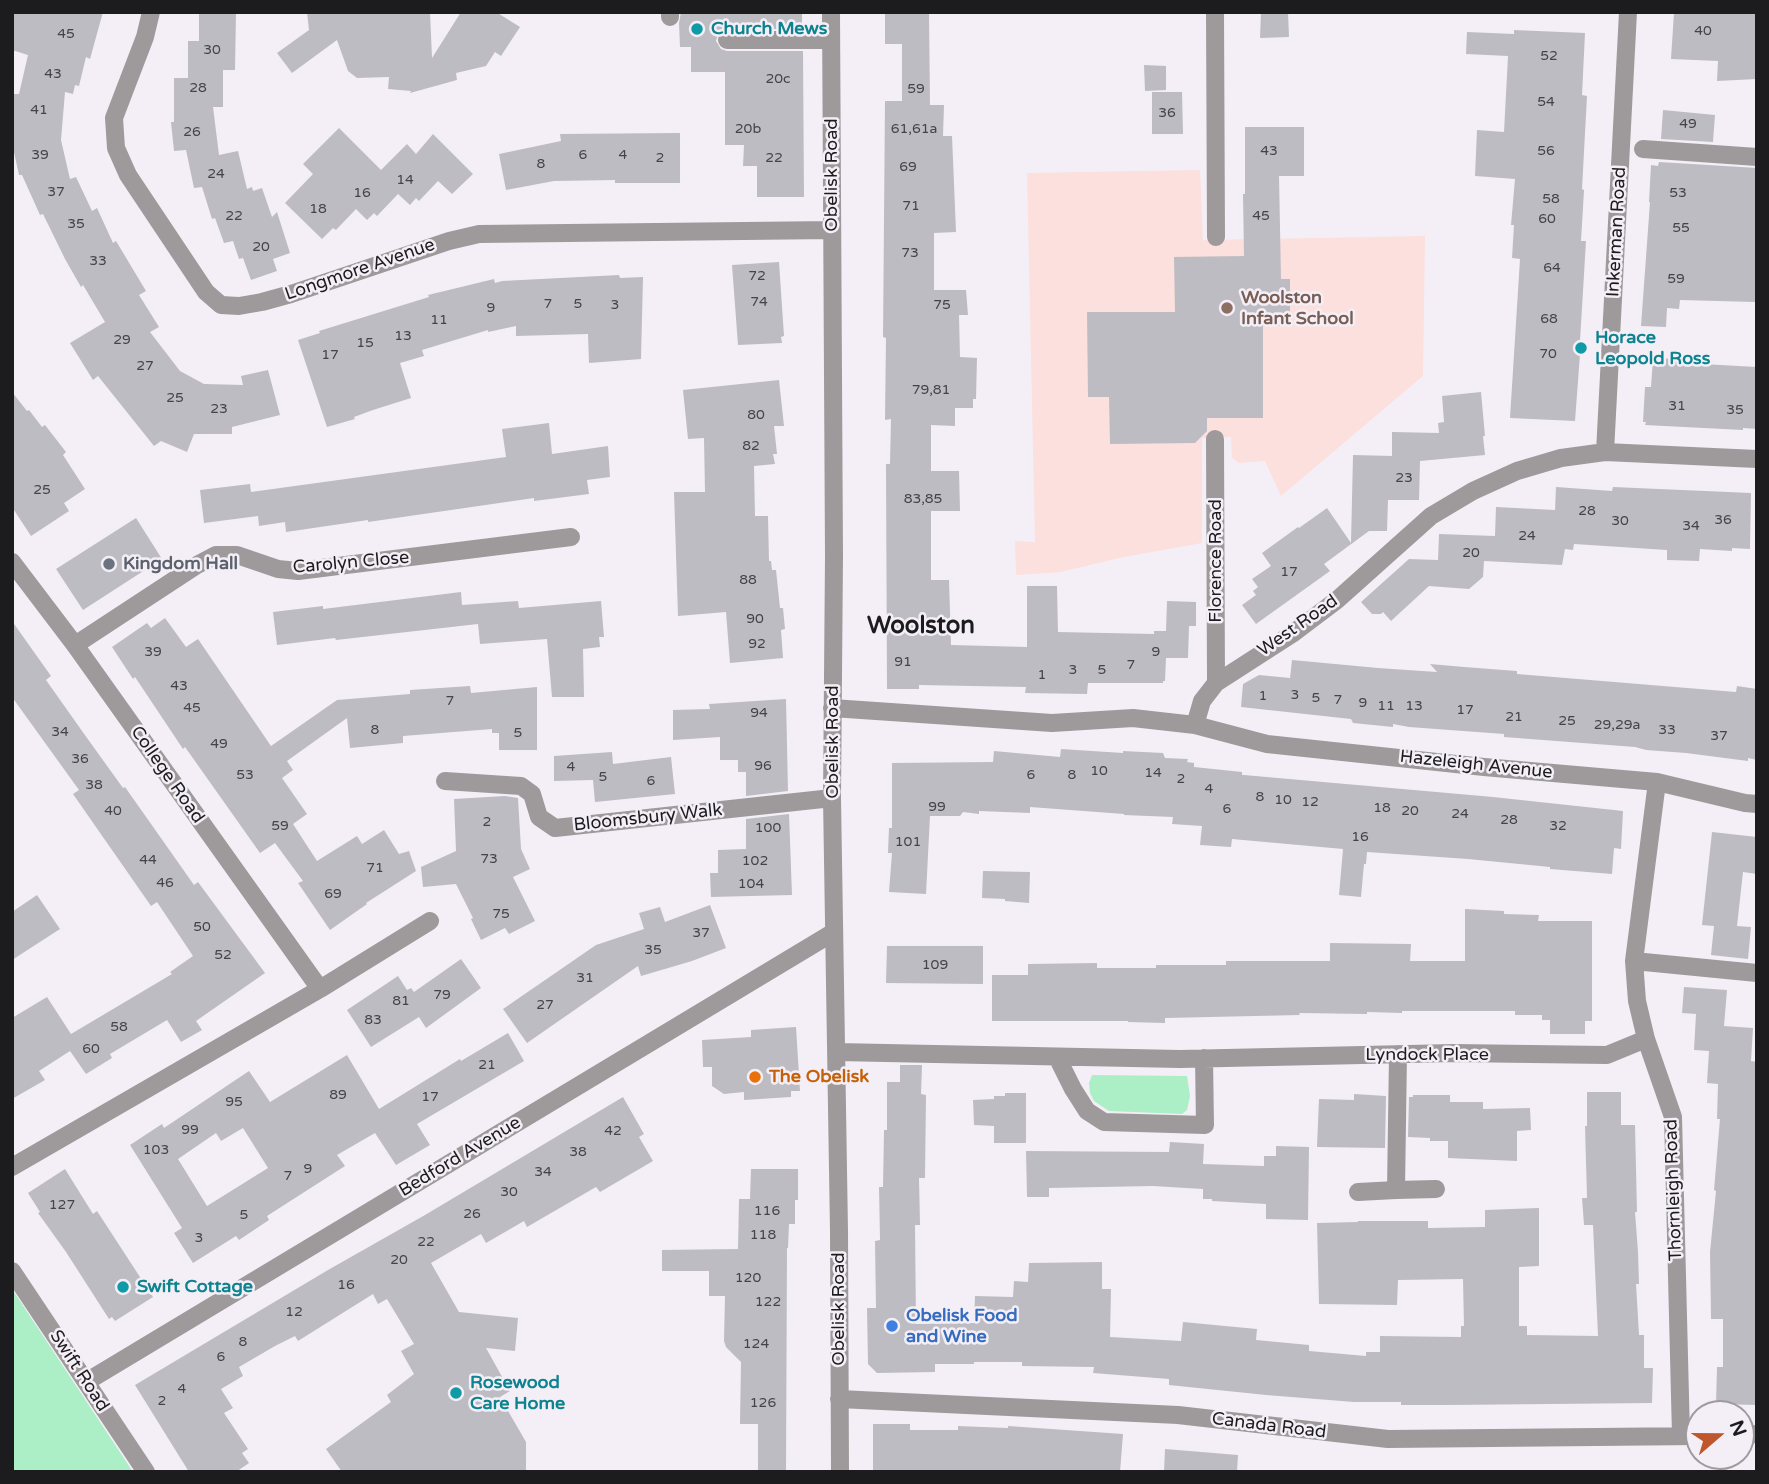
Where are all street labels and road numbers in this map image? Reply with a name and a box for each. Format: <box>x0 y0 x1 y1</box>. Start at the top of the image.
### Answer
street label: Obelisk Road <box>821 118 843 232</box>
street label: Inkerman Road <box>1603 166 1631 298</box>
street label: Longmore Avenue <box>282 234 438 306</box>
street label: Florence Road <box>1205 499 1227 623</box>
street label: Carolyn Close <box>292 547 410 579</box>
street label: West Road <box>1254 591 1342 661</box>
street label: Obelisk Road <box>822 685 844 799</box>
street label: College Road <box>126 722 208 828</box>
street label: Hazeleigh Avenue <box>1399 746 1553 784</box>
street label: Bloomsbury Walk <box>573 799 723 837</box>
street label: Lyndock Place <box>1365 1044 1489 1066</box>
street label: Bedford Avenue <box>395 1112 525 1202</box>
street label: Thornleigh Road <box>1661 1119 1687 1261</box>
street label: Obelisk Road <box>828 1252 850 1366</box>
street label: Swift Road <box>45 1326 113 1416</box>
street label: Canada Road <box>1211 1408 1327 1444</box>

